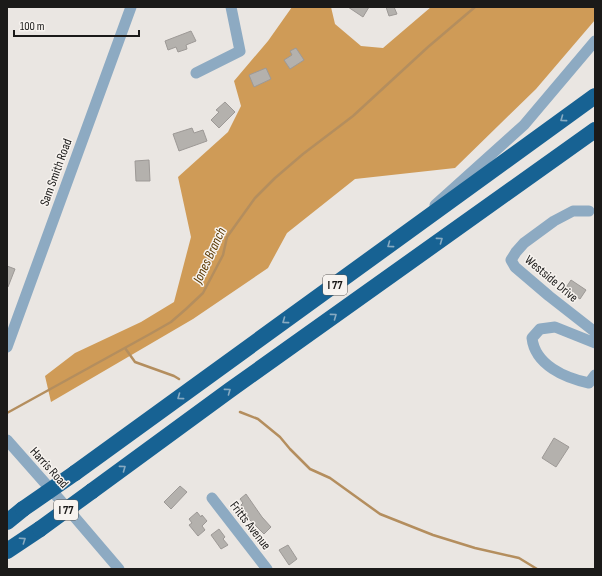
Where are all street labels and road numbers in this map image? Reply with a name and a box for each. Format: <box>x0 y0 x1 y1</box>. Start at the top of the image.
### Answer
street label: Sam Smith Road <box>36 136 76 208</box>
street label: Westside Drive <box>522 252 581 306</box>
road number: I 77 <box>323 275 347 295</box>
street label: Harris Road <box>27 444 72 492</box>
street label: Fritts Avenue <box>226 498 274 553</box>
road number: I 77 <box>54 500 78 520</box>

